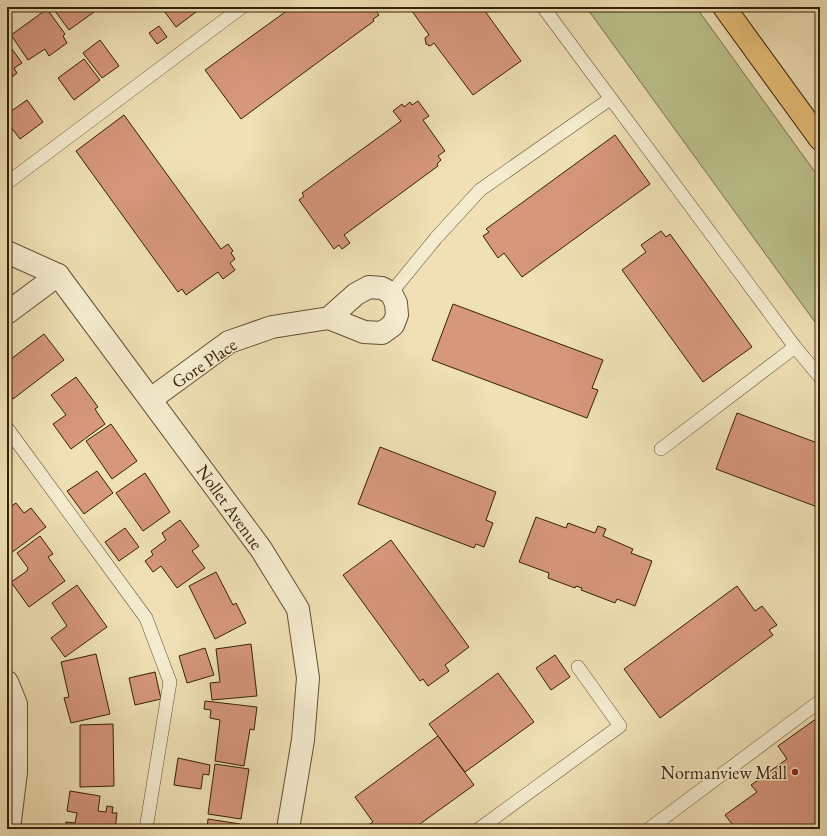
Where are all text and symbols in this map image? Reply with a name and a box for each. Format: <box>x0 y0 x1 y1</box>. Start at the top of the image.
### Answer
street label: Gore Place <box>167 333 241 393</box>
street label: Nollet Avenue <box>191 460 269 554</box>
place label: Normanview Mall <box>661 761 787 784</box>
marker: Normanview Mall <box>790 767 800 777</box>

